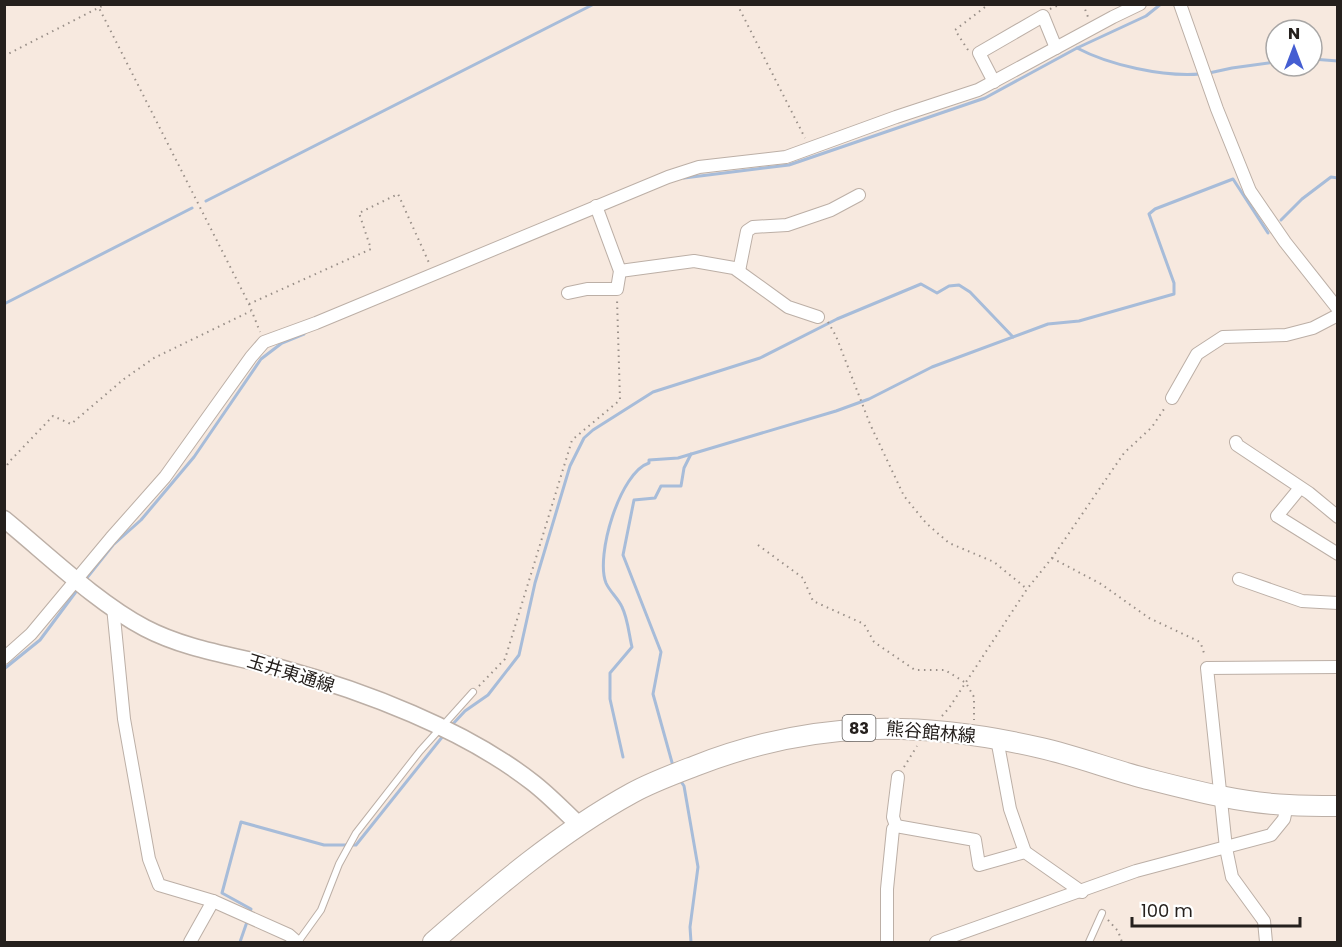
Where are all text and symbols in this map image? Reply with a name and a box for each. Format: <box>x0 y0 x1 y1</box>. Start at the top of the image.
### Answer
north arrow <box>1264 18 1324 78</box>
text: N <box>1288 22 1300 45</box>
street label: 玉井東通線 <box>244 648 338 698</box>
road number: 83 <box>842 715 876 741</box>
street label: 熊谷館林線 <box>885 716 977 748</box>
scale bar <box>1132 890 1300 928</box>
text: 100 m <box>1141 898 1193 923</box>

